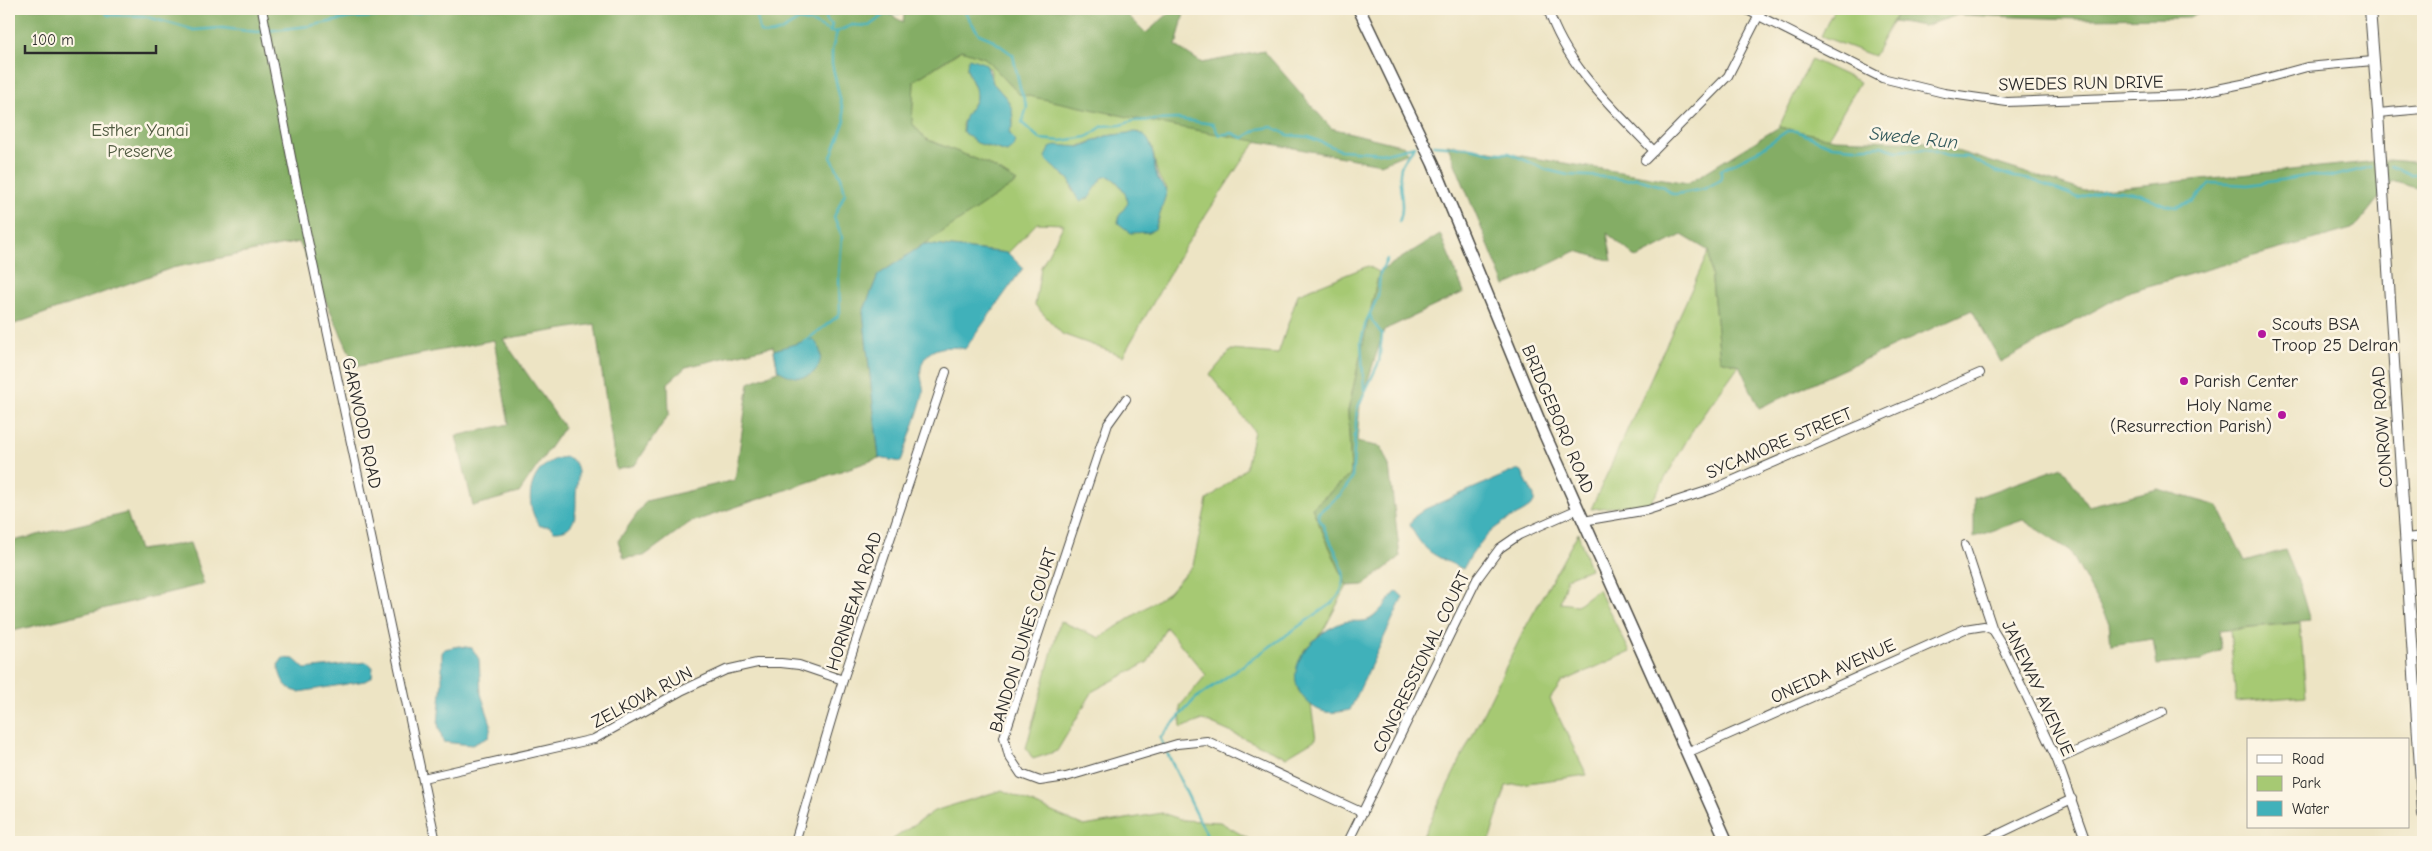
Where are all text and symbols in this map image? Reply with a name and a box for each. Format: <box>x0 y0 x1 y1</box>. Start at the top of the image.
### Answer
scale bar <box>25 22 156 54</box>
text: 100 m <box>32 31 74 49</box>
street label: SWEDES RUN DRIVE <box>1998 72 2164 95</box>
park label: Esther Yanai Preserve <box>91 120 189 162</box>
water label: Swede Run <box>1868 122 1959 154</box>
place label: Scouts BSA Troop 25 Delran <box>2272 314 2398 356</box>
marker: Scouts BSA Troop 25 Delran <box>2256 328 2268 340</box>
street label: BRIDGEBORO ROAD <box>1517 342 1598 497</box>
street label: GARWOOD ROAD <box>337 356 386 491</box>
street label: CONROW ROAD <box>2368 365 2397 489</box>
place label: Parish Center <box>2194 371 2299 392</box>
marker: Parish Center <box>2178 375 2190 387</box>
place label: Holy Name (Resurrection Parish) <box>2110 395 2272 437</box>
street label: SYCAMORE STREET <box>1703 403 1856 484</box>
marker: Holy Name (Resurrection Parish) <box>2276 409 2288 421</box>
street label: HORNBEAM ROAD <box>822 529 887 673</box>
street label: BANDON DUNES COURT <box>985 545 1062 735</box>
street label: CONGRESSIONAL COURT <box>1368 567 1475 756</box>
street label: JANEWAY AVENUE <box>1997 617 2078 760</box>
street label: ONEIDA AVENUE <box>1768 634 1899 708</box>
street label: ZELKOVA RUN <box>588 662 696 733</box>
legend <box>2247 738 2410 828</box>
text: Road <box>2292 750 2324 768</box>
text: Park <box>2292 774 2321 792</box>
text: Water <box>2292 800 2329 818</box>

